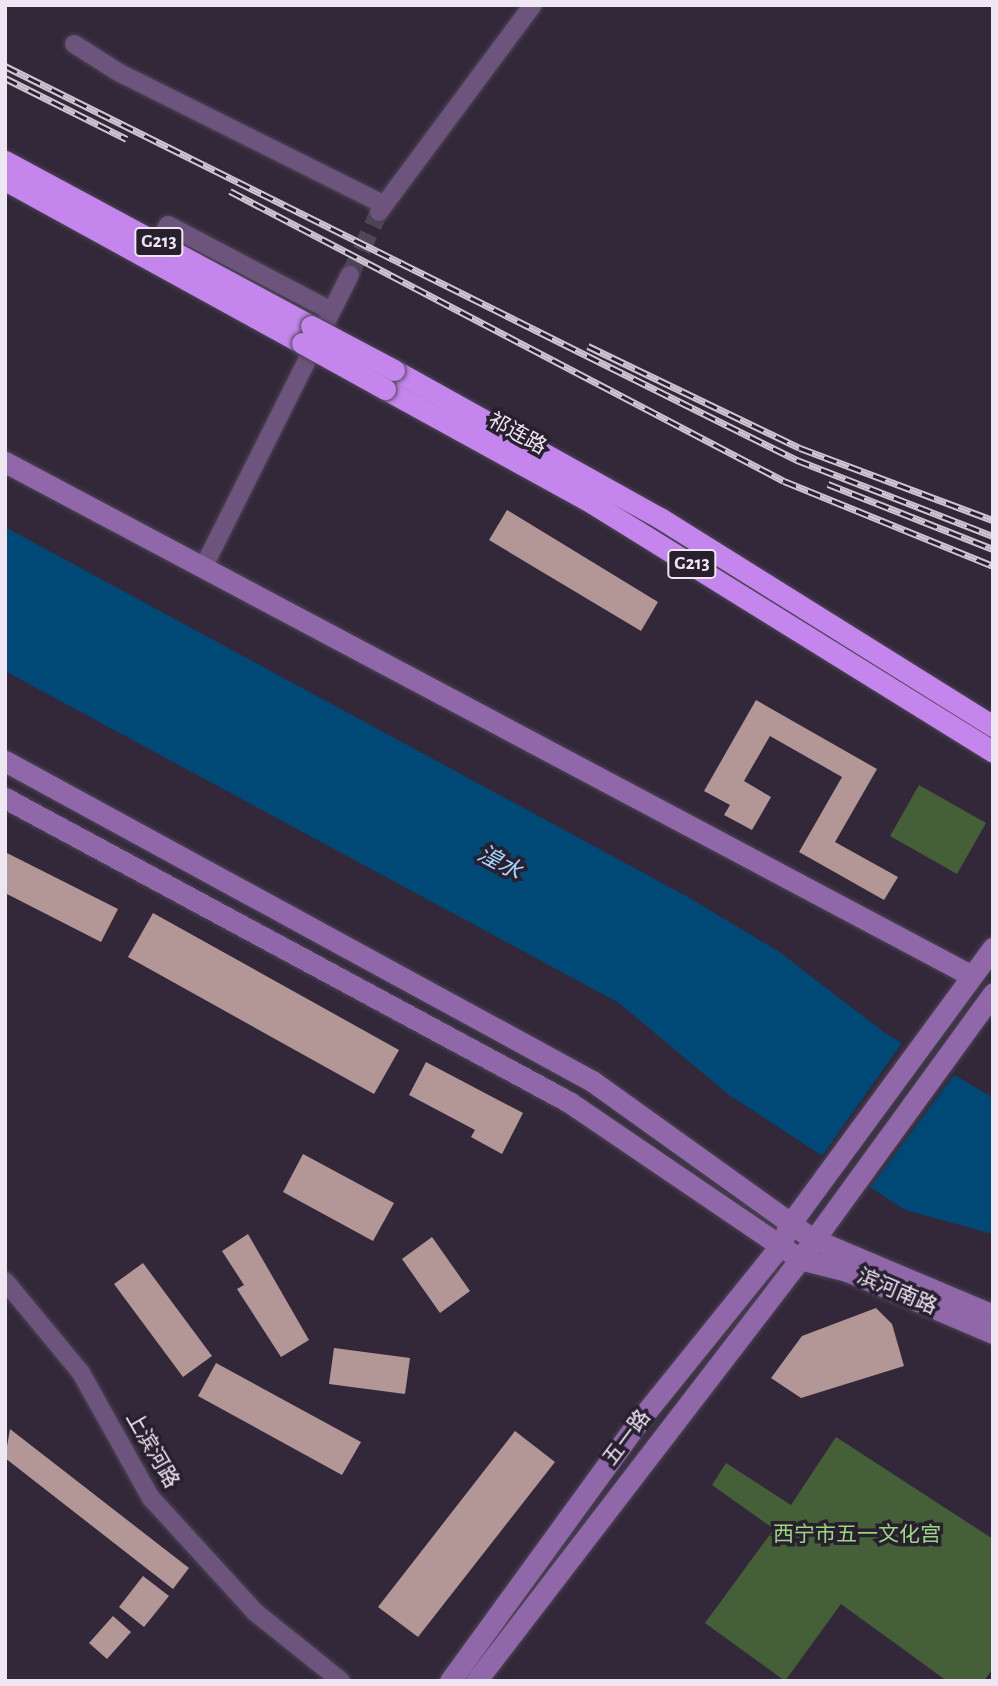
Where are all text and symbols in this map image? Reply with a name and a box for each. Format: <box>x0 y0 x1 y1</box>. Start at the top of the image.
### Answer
road number: G213 <box>133 226 185 258</box>
street label: 祁连路 <box>483 408 551 460</box>
road number: G213 <box>666 548 718 580</box>
water label: 湟水 <box>472 841 526 887</box>
street label: 滨河南路 <box>853 1264 941 1320</box>
street label: 五一路 <box>598 1405 656 1471</box>
street label: 上滨河路 <box>120 1407 184 1493</box>
park label: 西宁市五一文化宫 <box>773 1522 941 1548</box>

